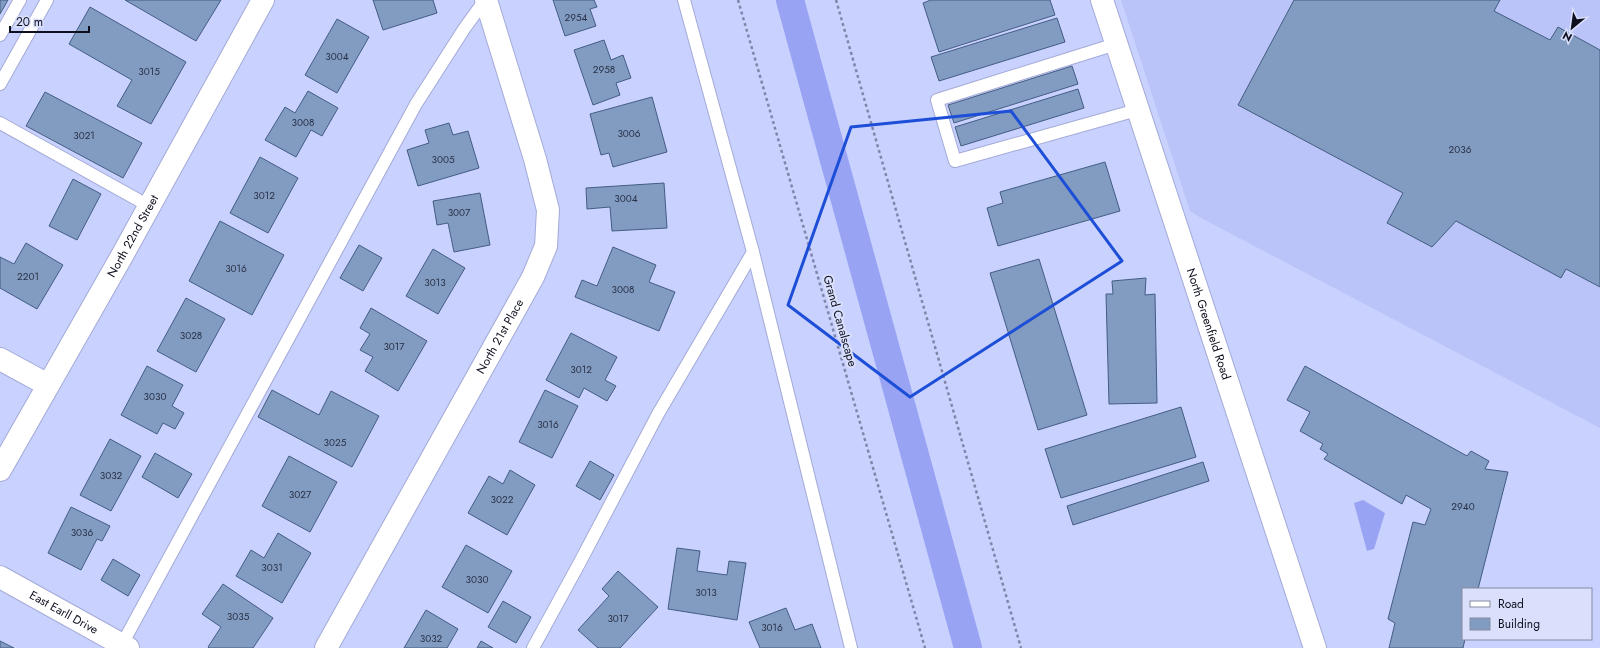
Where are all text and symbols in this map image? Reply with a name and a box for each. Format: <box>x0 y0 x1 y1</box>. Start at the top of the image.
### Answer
scale bar <box>10 8 89 34</box>
north arrow <box>1552 8 1592 48</box>
house number: 2954 <box>565 10 588 25</box>
text: 20 m <box>16 13 43 31</box>
text: N <box>1559 28 1575 46</box>
house number: 3004 <box>325 49 349 64</box>
house number: 2958 <box>593 62 615 77</box>
house number: 3015 <box>138 64 160 79</box>
house number: 3008 <box>292 115 314 130</box>
house number: 3006 <box>617 126 641 141</box>
house number: 3021 <box>73 128 95 143</box>
house number: 2036 <box>1449 142 1472 157</box>
house number: 3005 <box>431 152 455 167</box>
house number: 3012 <box>253 188 275 203</box>
street label: North 22nd Street <box>103 191 163 281</box>
house number: 3004 <box>614 191 638 206</box>
house number: 3007 <box>448 205 471 220</box>
house number: 3016 <box>225 261 247 276</box>
street label: North Greenfield Road <box>1182 266 1235 382</box>
house number: 2201 <box>17 269 39 284</box>
street label: Grand Canalscape <box>818 273 862 369</box>
house number: 3013 <box>424 275 446 290</box>
house number: 3008 <box>612 282 634 297</box>
street label: North 21st Place <box>472 295 528 377</box>
house number: 3028 <box>180 328 202 343</box>
house number: 3017 <box>383 339 405 354</box>
house number: 3012 <box>570 362 592 377</box>
house number: 3030 <box>144 389 166 404</box>
house number: 3016 <box>537 417 559 432</box>
house number: 3025 <box>324 435 347 450</box>
house number: 3032 <box>100 468 123 483</box>
house number: 3027 <box>289 487 312 502</box>
house number: 3022 <box>491 492 514 507</box>
house number: 2940 <box>1451 499 1475 514</box>
house number: 3036 <box>71 525 94 540</box>
house number: 3031 <box>261 560 283 575</box>
house number: 3030 <box>466 572 488 587</box>
house number: 3013 <box>695 585 717 600</box>
street label: East Earll Drive <box>26 586 101 639</box>
legend <box>1462 588 1592 640</box>
text: Road <box>1498 595 1524 613</box>
house number: 3035 <box>227 609 250 624</box>
house number: 3017 <box>607 611 629 626</box>
text: Building <box>1498 615 1540 633</box>
house number: 3016 <box>761 620 783 635</box>
house number: 3032 <box>420 631 443 646</box>

